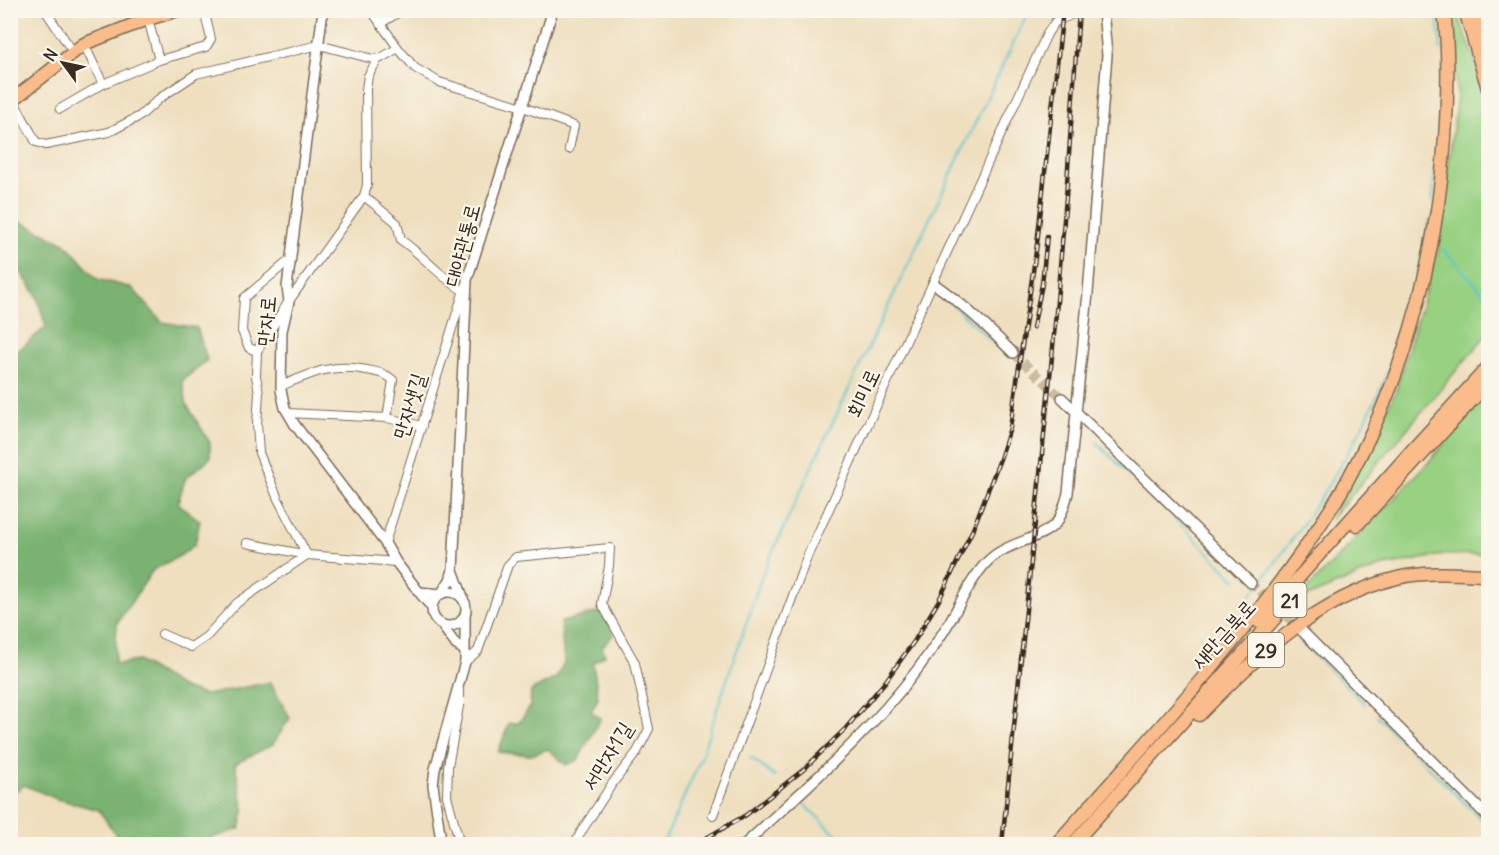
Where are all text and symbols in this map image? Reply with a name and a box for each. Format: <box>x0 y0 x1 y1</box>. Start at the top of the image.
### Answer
north arrow <box>33 33 93 93</box>
text: N <box>39 45 62 65</box>
street label: 대야관통로 <box>438 201 486 289</box>
street label: 만자로 <box>250 295 282 347</box>
street label: 회미로 <box>840 364 886 422</box>
street label: 만자샛길 <box>386 370 432 442</box>
road number: 21 <box>1274 583 1306 617</box>
street label: 새만금북로 <box>1185 594 1261 674</box>
road number: 29 <box>1248 633 1284 667</box>
street label: 서만자1길 <box>575 717 639 795</box>

